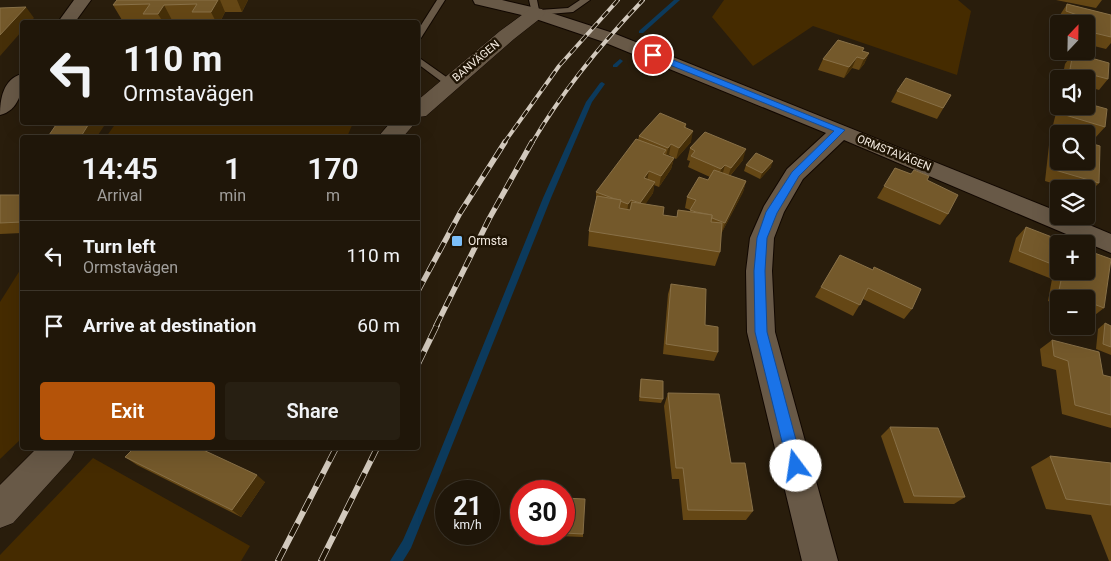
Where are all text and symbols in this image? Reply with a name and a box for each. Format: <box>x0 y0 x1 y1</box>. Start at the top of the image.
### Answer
north arrow <box>1050 15 1095 60</box>
map controls <box>1050 15 1095 335</box>
pin <box>632 34 674 76</box>
street label: BANVÄGEN <box>450 38 502 84</box>
text: 110 m <box>123 39 222 80</box>
icon: left <box>40 40 105 105</box>
icon: arrive <box>639 41 667 69</box>
button: sound <box>1050 70 1095 115</box>
text: Ormstavägen <box>123 81 254 106</box>
button: search <box>1050 125 1095 170</box>
street label: ORMSTAVÄGEN <box>855 132 933 174</box>
text: 14:45 <box>81 151 158 186</box>
text: 1 <box>224 151 241 186</box>
text: 170 <box>307 151 359 186</box>
button: layers <box>1050 180 1095 225</box>
text: Arrival <box>97 186 142 205</box>
text: min <box>219 186 246 205</box>
text: m <box>326 186 340 205</box>
marker: Ormsta <box>450 234 464 248</box>
place label: Ormsta <box>468 234 508 248</box>
text: Turn left <box>83 235 156 258</box>
button: + <box>1050 235 1095 280</box>
icon: left <box>40 242 68 270</box>
text: 110 m <box>347 244 400 267</box>
text: Ormstavägen <box>83 258 178 277</box>
button: − <box>1050 290 1095 335</box>
icon: arrive <box>40 312 68 340</box>
text: Arrive at destination <box>83 314 256 337</box>
text: 60 m <box>357 314 400 337</box>
button: Exit <box>40 382 215 440</box>
button: Share <box>225 382 400 440</box>
position arrow <box>769 439 821 491</box>
speed limit sign: 30 <box>510 480 575 545</box>
text: 21 <box>453 492 482 521</box>
text: km/h <box>453 518 482 532</box>

